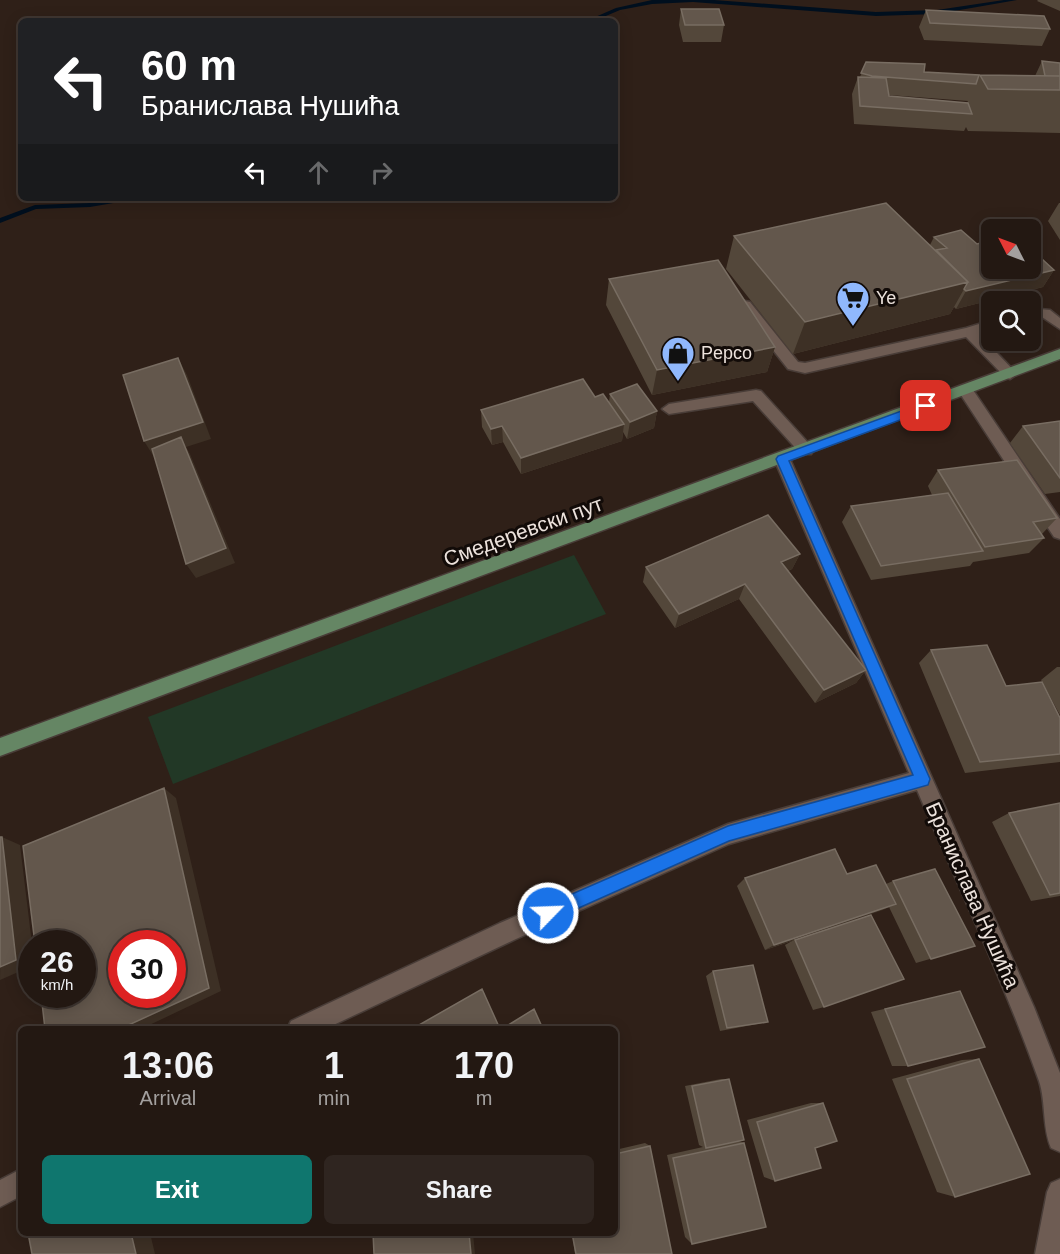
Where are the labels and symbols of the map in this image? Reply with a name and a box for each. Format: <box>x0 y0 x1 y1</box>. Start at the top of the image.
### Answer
north arrow <box>981 219 1041 279</box>
supermarket icon: Ye <box>835 280 871 327</box>
place label: Ye <box>876 288 896 308</box>
shop icon: Pepco <box>660 335 696 382</box>
place label: Pepco <box>701 343 752 363</box>
pin <box>900 380 951 431</box>
street label: Смедеревски пут <box>440 491 606 570</box>
street label: Бранислава Нушића <box>922 799 1024 992</box>
position arrow <box>516 881 580 945</box>
speed limit sign: 30 <box>108 930 186 1008</box>

